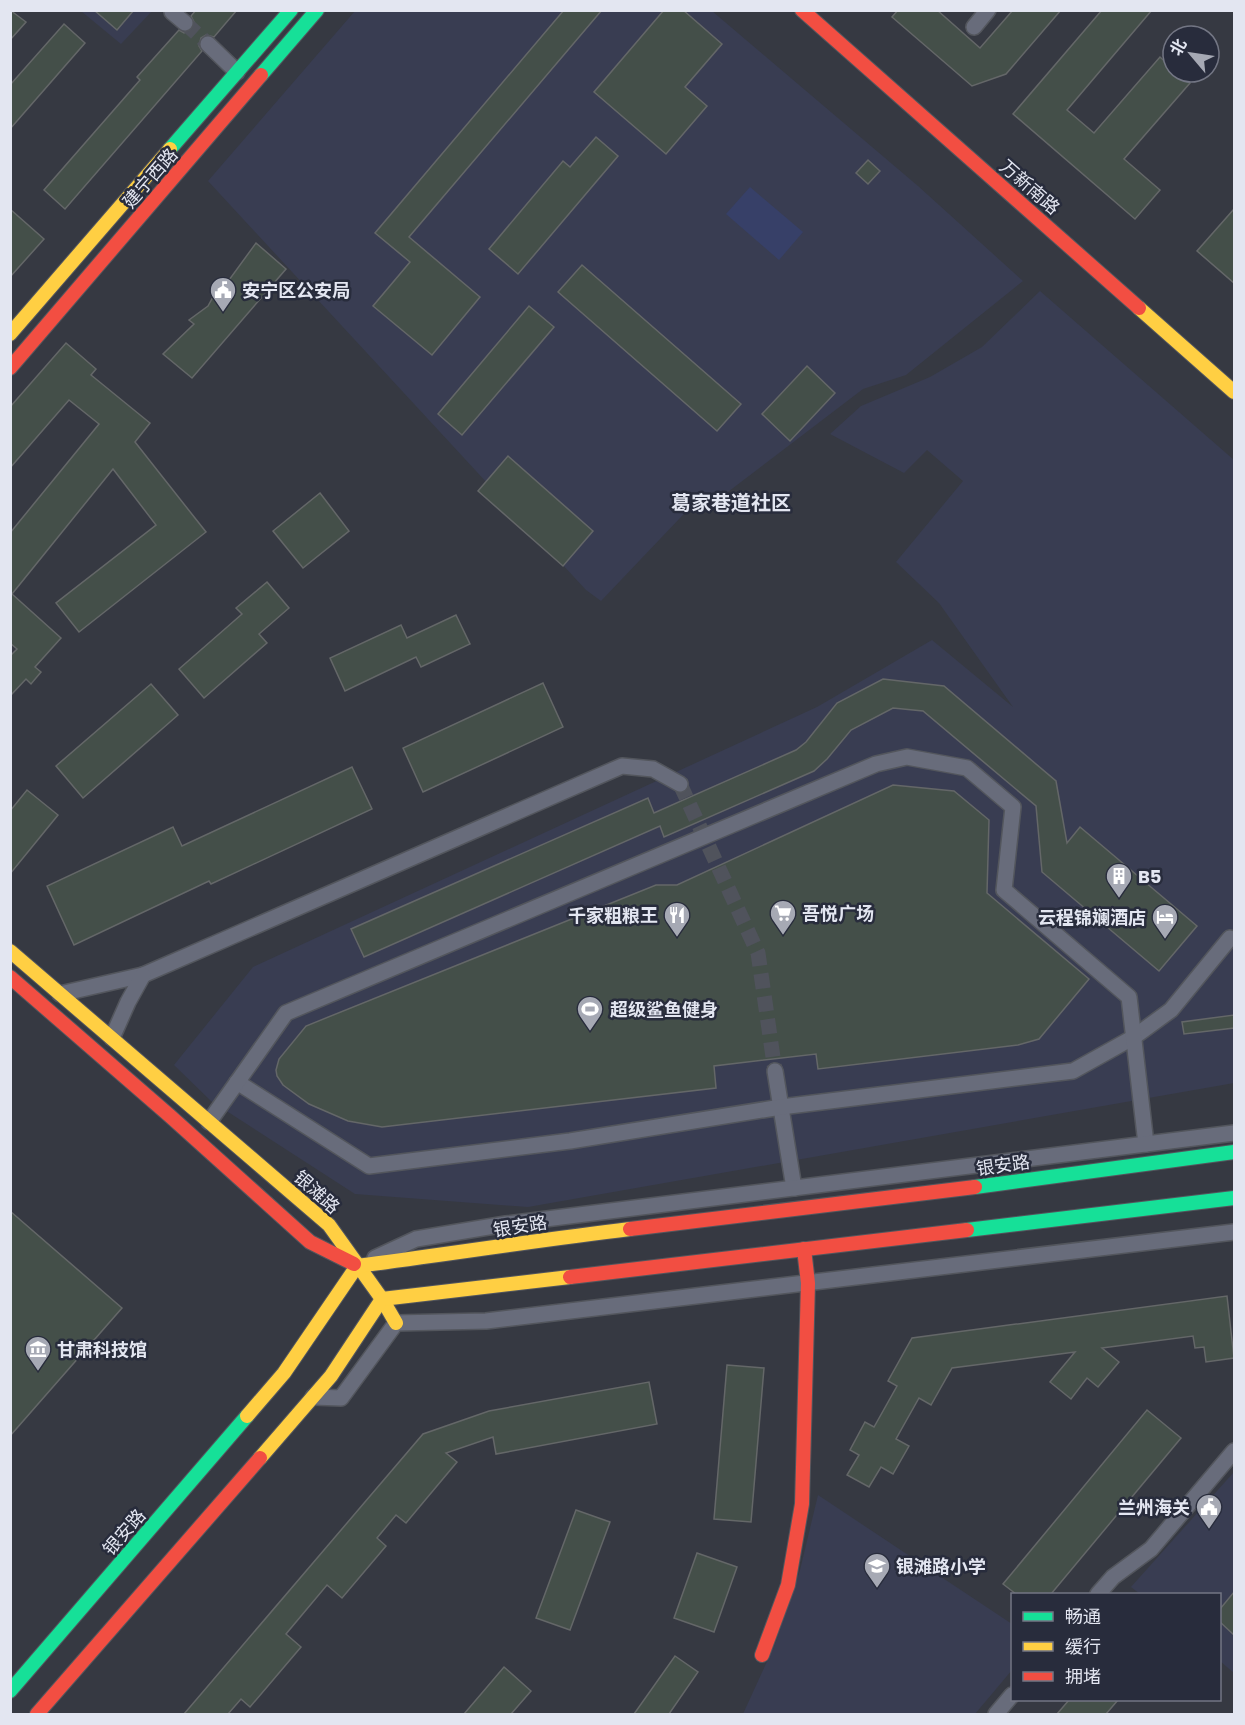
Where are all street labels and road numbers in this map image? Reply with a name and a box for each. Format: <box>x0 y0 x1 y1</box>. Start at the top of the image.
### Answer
street label: 建宁西路 <box>117 143 183 213</box>
street label: 万新南路 <box>995 154 1065 220</box>
street label: 银安路 <box>975 1149 1031 1181</box>
street label: 银滩路 <box>289 1165 345 1219</box>
street label: 银安路 <box>491 1209 549 1243</box>
street label: 银安路 <box>97 1503 151 1561</box>

